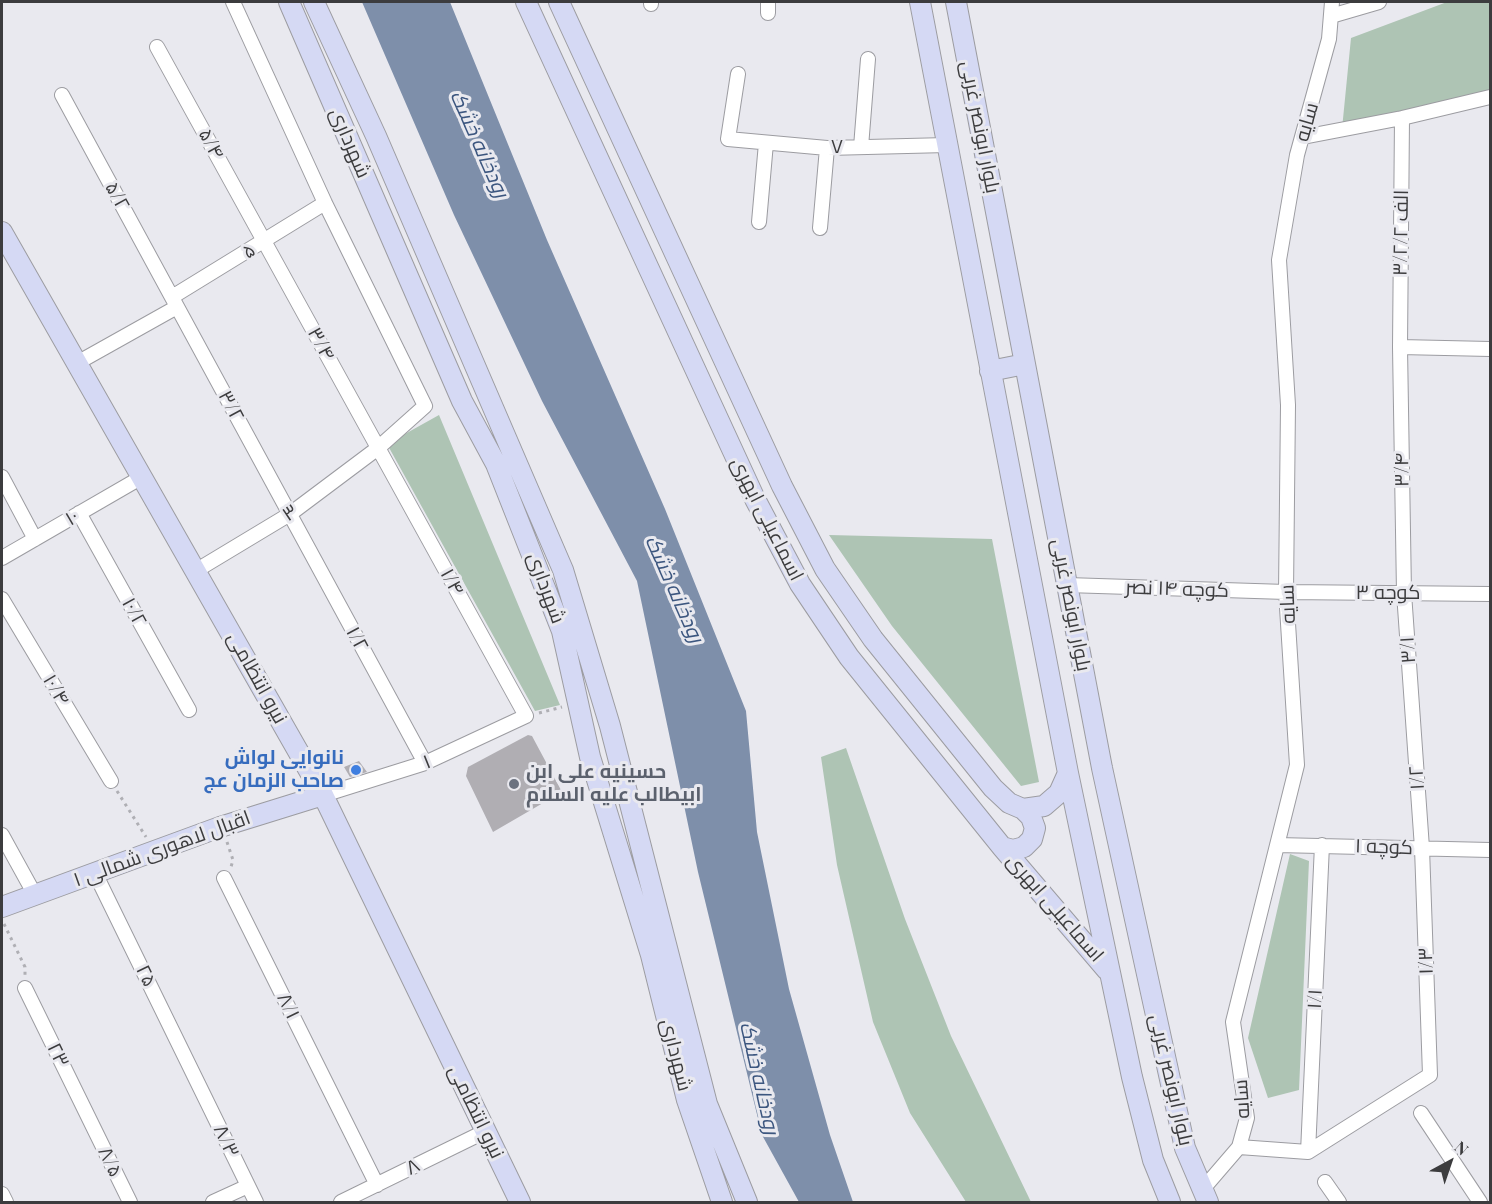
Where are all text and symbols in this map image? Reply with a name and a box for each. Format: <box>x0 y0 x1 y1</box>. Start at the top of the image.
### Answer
street label: بلوار ابونصر غربی <box>955 59 1005 195</box>
water label: رودخانه خشک <box>444 86 514 202</box>
street label: سایه <box>1290 100 1324 144</box>
street label: شهرداری <box>325 104 375 182</box>
street label: ۵/۴ <box>193 124 229 164</box>
street label: ۷ <box>831 135 843 159</box>
street label: ۵/۲ <box>99 178 135 214</box>
street label: ۳/۲/۲ الف <box>1388 190 1414 276</box>
street label: ۵ <box>238 238 260 264</box>
street label: ۳/۴ <box>302 323 340 365</box>
street label: ۳/۲ <box>213 386 249 426</box>
street label: اسماعیلی ابهری <box>726 453 808 585</box>
street label: ۳/۴ <box>1390 453 1414 487</box>
street label: ۳ <box>278 499 302 527</box>
street label: ۱۰ <box>61 505 83 531</box>
water label: رودخانه خشک <box>639 531 709 647</box>
street label: بلوار ابونصر غربی <box>1046 537 1096 673</box>
street label: شهرداری <box>522 549 570 627</box>
street label: ۱/۴ <box>435 564 469 600</box>
street label: کوچه ۱۴ نصر <box>1125 575 1229 603</box>
street label: کوچه ۳ <box>1355 581 1421 605</box>
street label: سایه <box>1275 584 1301 624</box>
street label: ۱۰/۲ <box>116 593 152 631</box>
street label: ۱/۲ <box>341 623 373 655</box>
street label: نیرو انتظامی <box>222 628 292 728</box>
street label: ۳/۱ <box>1395 636 1421 664</box>
street label: ۱۰/۴ <box>37 670 75 710</box>
place label: نانوایی لواش صاحب الزمان عج <box>203 746 344 793</box>
street label: ۱ <box>420 750 434 774</box>
place label: حسینیه علی ابن ابیطالب علیه السلام <box>526 760 701 807</box>
marker: نانوایی لواش صاحب الزمان عج <box>349 763 363 777</box>
street label: ۱/۲ <box>1404 765 1430 791</box>
marker: حسینیه علی ابن ابیطالب علیه السلام <box>507 777 521 791</box>
street label: اقبال لاهوری شمالی ۱ <box>70 806 254 892</box>
street label: کوچه ۱ <box>1355 834 1413 860</box>
street label: اسماعیلی ابهری <box>1001 849 1109 967</box>
street label: ۱/۳ <box>1414 947 1438 975</box>
street label: ۲۵ <box>131 961 161 991</box>
street label: ۱/۱ <box>1302 988 1328 1010</box>
street label: ۸/۱ <box>271 989 305 1023</box>
street label: بلوار ابونصر غربی <box>1144 1012 1198 1148</box>
street label: شهرداری <box>655 1016 697 1094</box>
water label: رودخانه خشک <box>734 1019 784 1137</box>
street label: ۲۳ <box>42 1039 74 1071</box>
street label: نیرو انتظامی <box>443 1061 509 1163</box>
street label: سایه <box>1229 1079 1255 1119</box>
street label: ۸/۳ <box>208 1121 244 1161</box>
north arrow <box>1420 1132 1480 1192</box>
text: N <box>1451 1136 1473 1160</box>
street label: ۸/۵ <box>92 1143 128 1181</box>
street label: ۸ <box>402 1153 424 1181</box>

